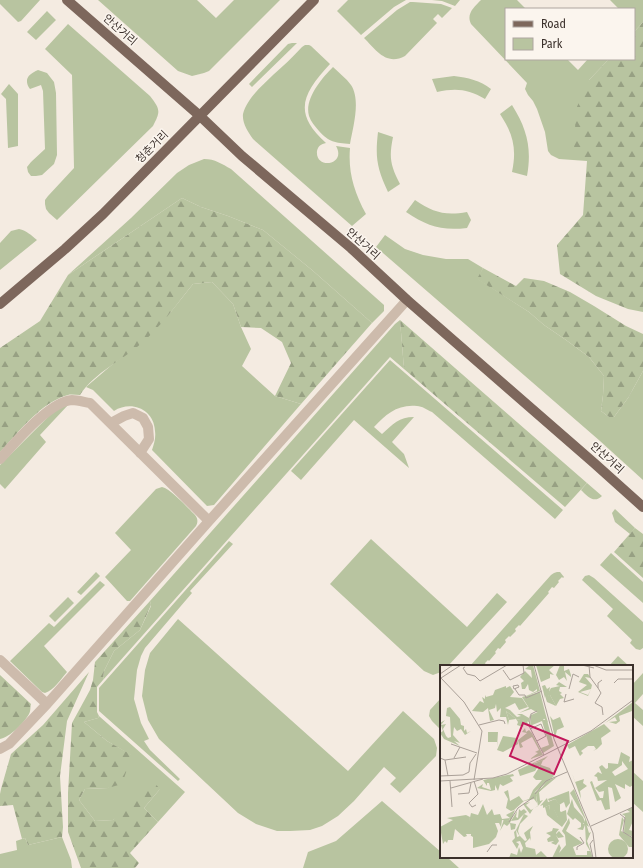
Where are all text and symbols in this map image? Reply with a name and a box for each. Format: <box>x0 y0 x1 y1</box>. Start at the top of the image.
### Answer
legend <box>505 8 635 60</box>
street label: 안산거리 <box>100 12 140 48</box>
text: Road <box>541 17 566 31</box>
text: Park <box>541 37 563 51</box>
street label: 청춘거리 <box>133 128 171 166</box>
street label: 안산거리 <box>344 226 382 262</box>
street label: 안산거리 <box>588 440 626 476</box>
inset map <box>440 665 633 858</box>

